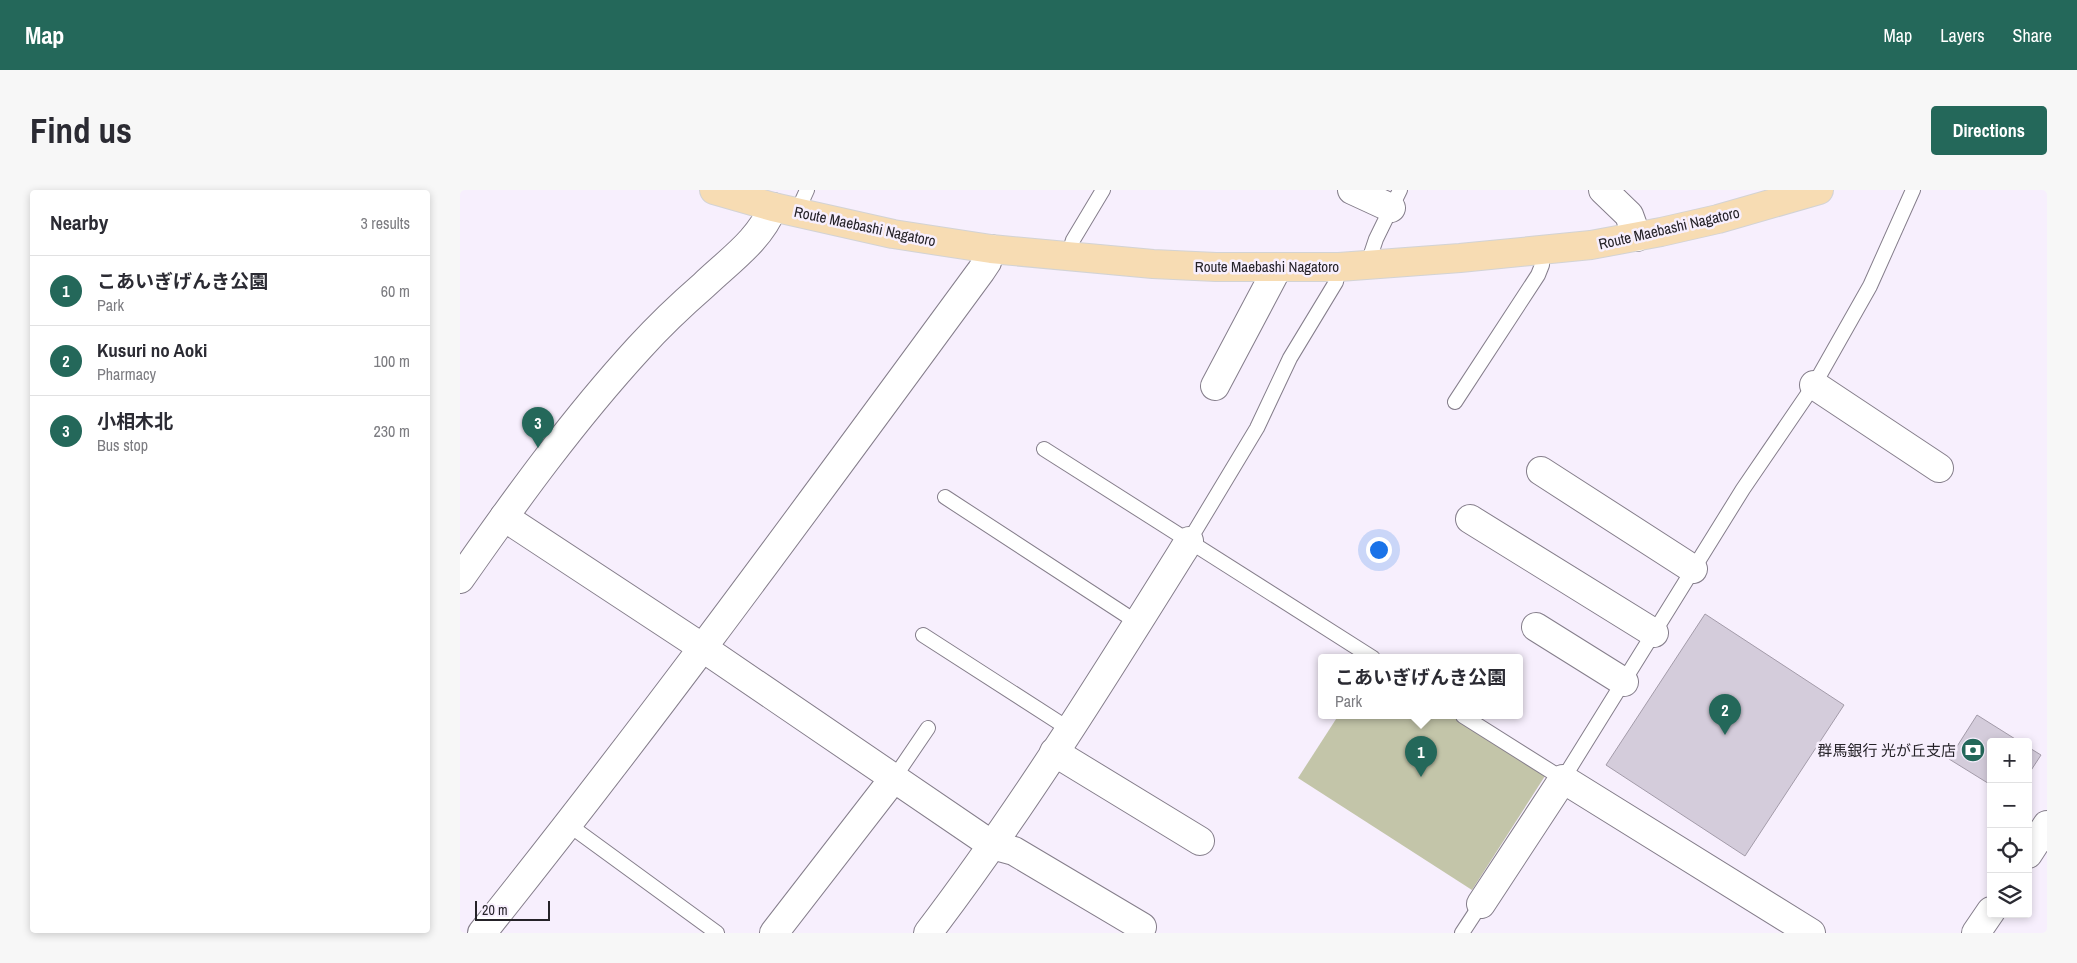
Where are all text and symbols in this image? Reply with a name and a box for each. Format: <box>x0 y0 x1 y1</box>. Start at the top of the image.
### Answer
text: Map <box>25 19 64 51</box>
text: Map <box>1884 23 1912 48</box>
text: Layers <box>1940 23 1985 48</box>
text: Share <box>2013 23 2052 48</box>
button: Directions <box>1931 106 2047 155</box>
text: Find us <box>30 107 132 154</box>
street label: Route Maebashi Nagatoro <box>792 201 938 251</box>
street label: Route Maebashi Nagatoro <box>1596 202 1742 254</box>
text: Nearby <box>50 208 108 237</box>
text: 3 results <box>360 212 410 234</box>
street label: Route Maebashi Nagatoro <box>1195 256 1339 277</box>
text: こあいぎげんき公園 <box>97 268 268 294</box>
text: 1 <box>62 280 70 302</box>
text: 60 m <box>381 280 410 302</box>
text: Park <box>97 294 124 316</box>
text: Kusuri no Aoki <box>97 337 207 363</box>
text: 2 <box>62 350 70 372</box>
text: 100 m <box>374 350 410 372</box>
text: Pharmacy <box>97 363 156 385</box>
pin: 3 <box>522 407 554 448</box>
text: 小相木北 <box>97 408 173 434</box>
text: 3 <box>62 420 70 442</box>
text: 230 m <box>374 420 410 442</box>
text: Bus stop <box>97 434 148 456</box>
your location <box>1366 537 1392 563</box>
popup <box>1318 654 1523 719</box>
text: こあいぎげんき公園 <box>1335 664 1506 690</box>
text: Park <box>1335 690 1362 712</box>
pin: 2 <box>1709 694 1741 735</box>
pin: 1 <box>1405 736 1437 777</box>
bank icon: 群馬銀行 光が丘支店 <box>1960 737 1986 763</box>
map controls <box>1987 738 2032 918</box>
button: + <box>1987 738 2032 783</box>
place label: 群馬銀行 光が丘支店 <box>1818 740 1956 761</box>
button: − <box>1987 783 2032 828</box>
button: locate <box>1987 828 2032 873</box>
button: layers <box>1987 873 2032 918</box>
scale bar <box>475 898 550 921</box>
text: 20 m <box>482 901 508 919</box>

